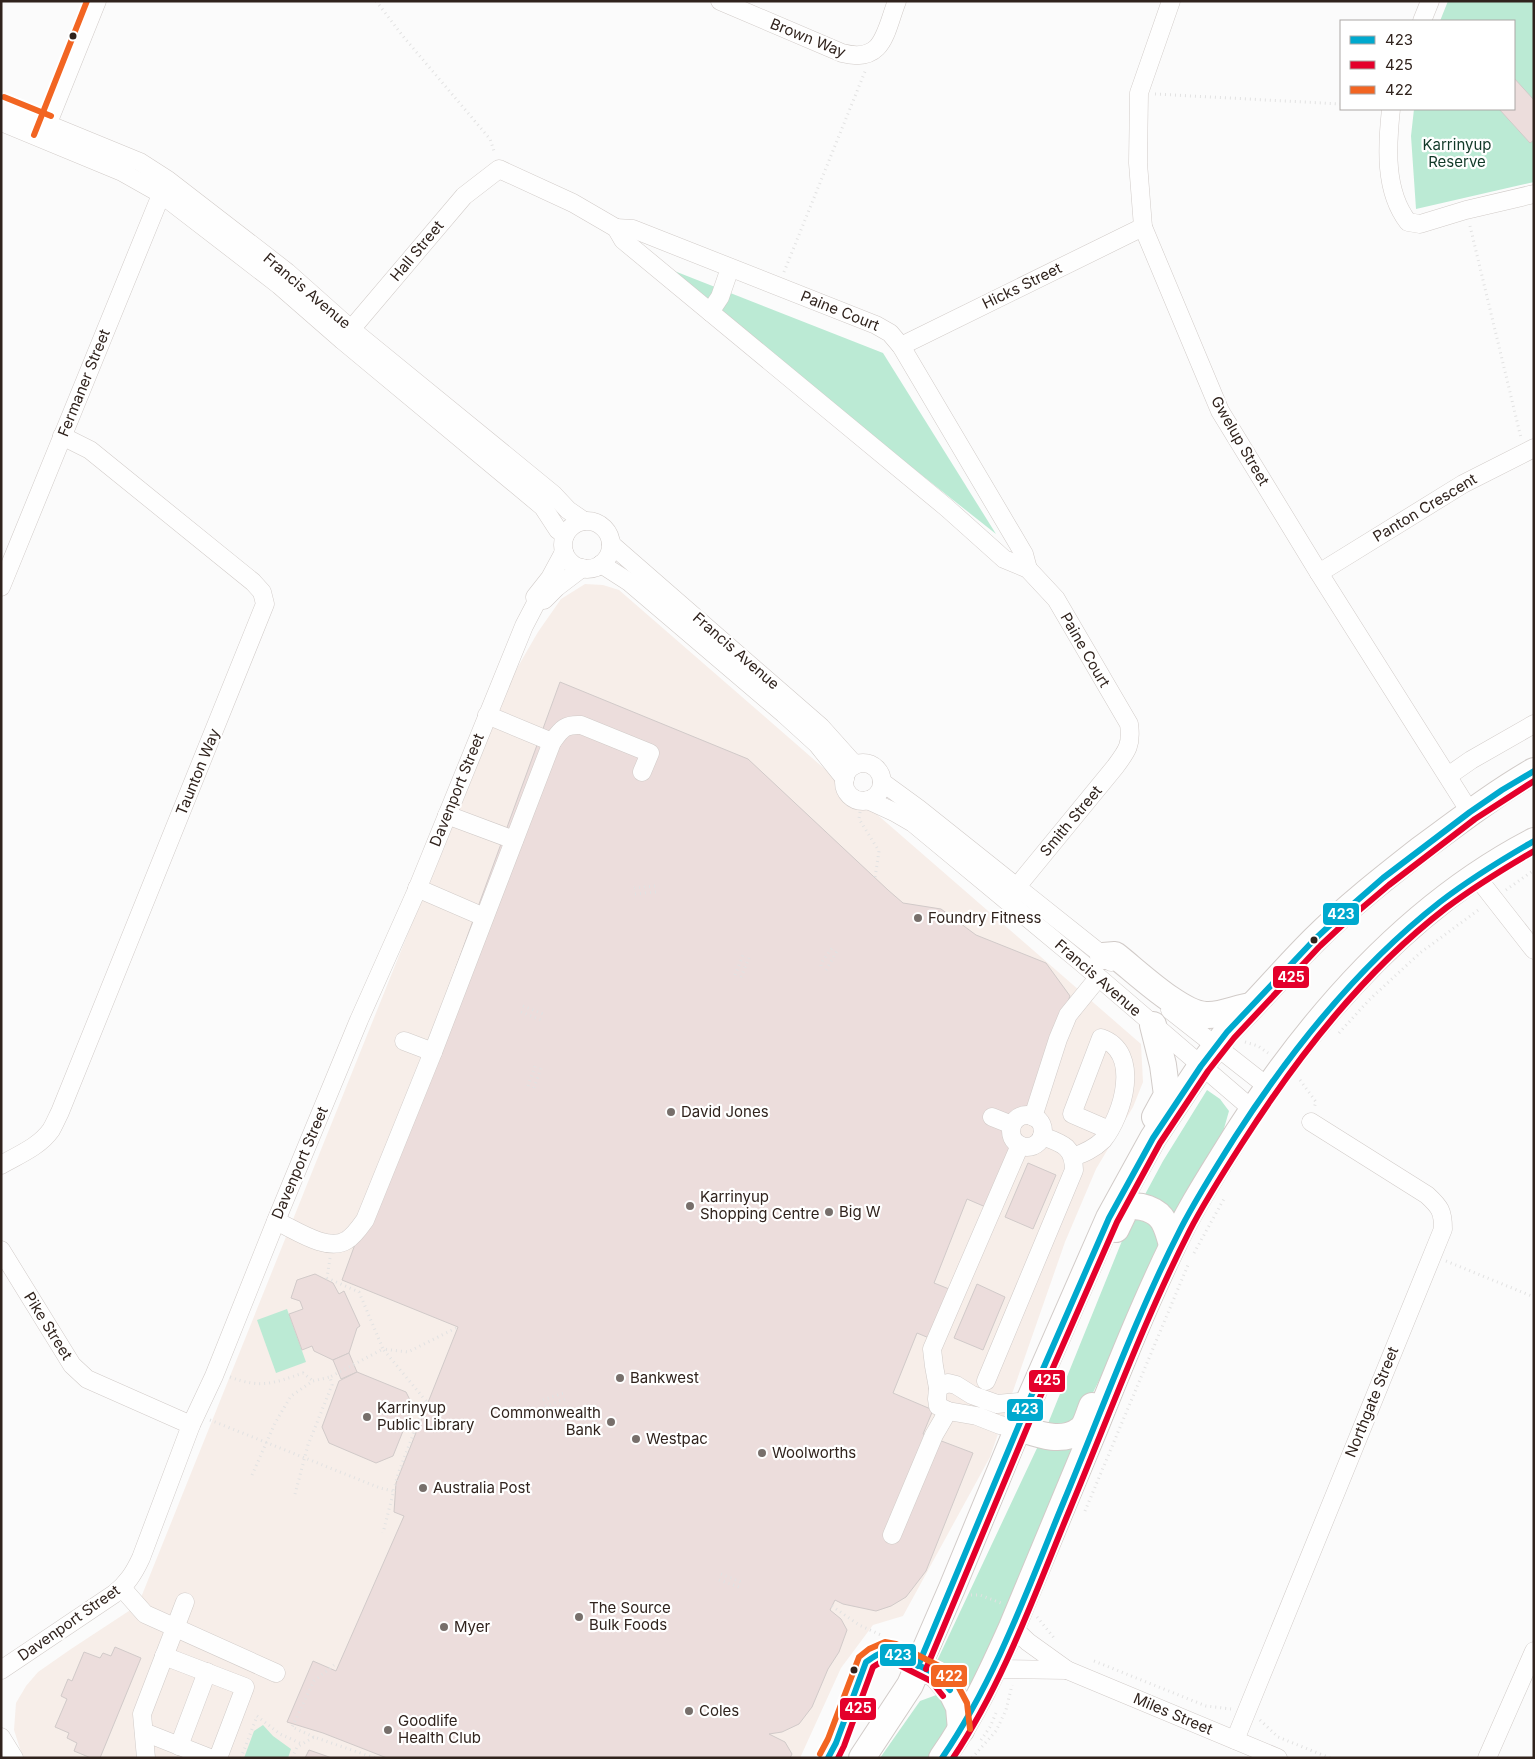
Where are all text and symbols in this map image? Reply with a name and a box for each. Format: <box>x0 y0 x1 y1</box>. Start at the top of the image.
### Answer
street label: Brown Way <box>768 14 849 62</box>
legend <box>1340 20 1515 110</box>
text: 423 <box>1385 30 1413 49</box>
unlabelled marker <box>68 31 78 41</box>
text: 425 <box>1385 55 1413 74</box>
text: 422 <box>1385 80 1413 99</box>
park label: Karrinyup Reserve <box>1422 135 1492 171</box>
street label: Hall Street <box>386 216 448 285</box>
street label: Francis Avenue <box>260 249 355 333</box>
street label: Hicks Street <box>979 258 1065 313</box>
street label: Paine Court <box>798 286 882 335</box>
street label: Fermaner Street <box>53 326 114 439</box>
street label: Gwelup Street <box>1207 393 1274 489</box>
street label: Panton Crescent <box>1369 469 1480 546</box>
street label: Francis Avenue <box>689 608 783 693</box>
street label: Paine Court <box>1056 609 1114 691</box>
street label: Taunton Way <box>171 725 224 818</box>
street label: Davenport Street <box>425 730 488 849</box>
street label: Smith Street <box>1035 781 1106 860</box>
line badge: 423 <box>1322 902 1360 926</box>
text: 423 <box>1327 905 1355 922</box>
place label: Foundry Fitness <box>928 908 1042 927</box>
marker: Foundry Fitness <box>912 912 924 924</box>
street label: Francis Avenue <box>1051 935 1145 1020</box>
unlabelled marker <box>1309 935 1319 945</box>
line badge: 425 <box>1272 965 1310 989</box>
text: 425 <box>1277 968 1305 985</box>
place label: David Jones <box>681 1102 769 1121</box>
street label: Davenport Street <box>267 1104 332 1222</box>
marker: David Jones <box>665 1106 677 1118</box>
place label: Karrinyup Shopping Centre <box>700 1187 819 1223</box>
marker: Karrinyup Shopping Centre <box>684 1200 696 1212</box>
place label: Big W <box>839 1202 881 1221</box>
marker: Big W <box>823 1206 835 1218</box>
street label: Pike Street <box>20 1288 77 1363</box>
street label: Northgate Street <box>1341 1344 1402 1460</box>
place label: Bankwest <box>630 1368 699 1387</box>
line badge: 425 <box>1028 1369 1066 1393</box>
text: 425 <box>1033 1371 1061 1388</box>
marker: Bankwest <box>614 1372 626 1384</box>
place label: Karrinyup Public Library <box>377 1398 475 1434</box>
line badge: 423 <box>1006 1398 1044 1422</box>
text: 423 <box>1011 1400 1039 1417</box>
place label: Commonwealth Bank <box>490 1403 602 1439</box>
marker: Karrinyup Public Library <box>361 1411 373 1423</box>
marker: Commonwealth Bank <box>605 1416 617 1428</box>
place label: Westpac <box>646 1429 708 1448</box>
marker: Westpac <box>630 1433 642 1445</box>
place label: Woolworths <box>772 1443 856 1462</box>
marker: Woolworths <box>756 1447 768 1459</box>
place label: Australia Post <box>433 1478 530 1497</box>
marker: Australia Post <box>417 1482 429 1494</box>
street label: Davenport Street <box>14 1580 123 1665</box>
place label: The Source Bulk Foods <box>589 1598 671 1634</box>
marker: The Source Bulk Foods <box>573 1611 585 1623</box>
place label: Myer <box>454 1617 491 1636</box>
marker: Myer <box>438 1621 450 1633</box>
line badge: 423 <box>879 1643 917 1667</box>
text: 423 <box>884 1646 912 1663</box>
line badge: 422 <box>930 1664 968 1688</box>
unlabelled marker <box>849 1665 859 1675</box>
text: 422 <box>935 1667 963 1684</box>
street label: Miles Street <box>1131 1688 1216 1739</box>
line badge: 425 <box>839 1697 877 1721</box>
text: 425 <box>844 1699 872 1716</box>
place label: Coles <box>699 1701 739 1720</box>
marker: Coles <box>683 1705 695 1717</box>
place label: Goodlife Health Club <box>398 1711 481 1747</box>
marker: Goodlife Health Club <box>382 1724 394 1736</box>

